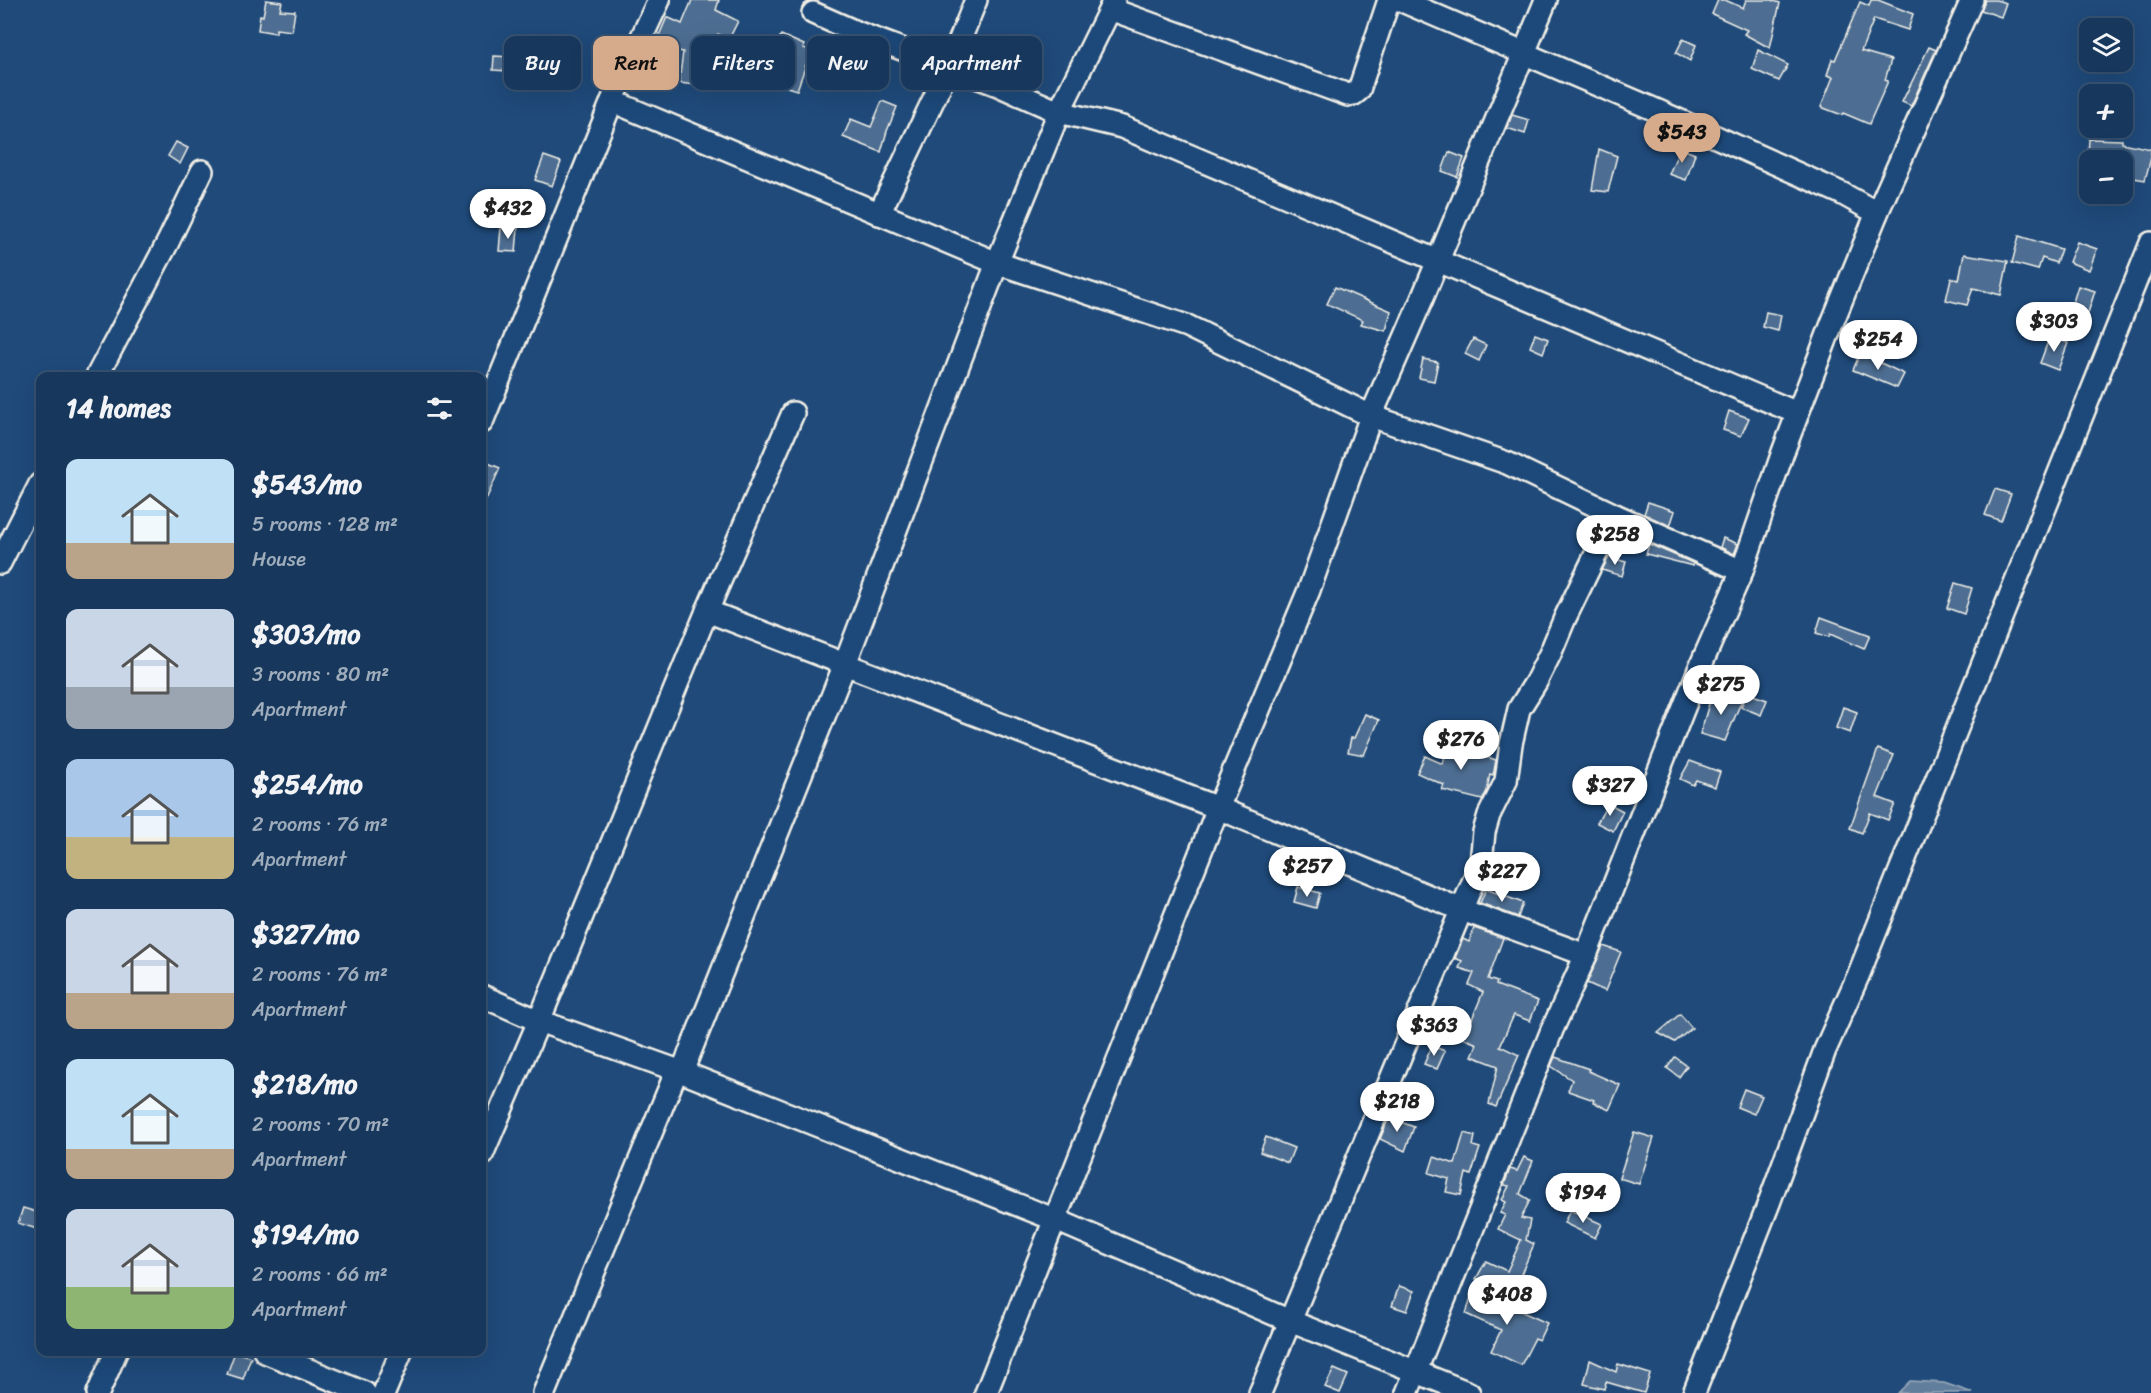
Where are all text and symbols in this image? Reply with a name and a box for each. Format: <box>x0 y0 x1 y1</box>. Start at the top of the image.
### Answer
map controls <box>2079 18 2133 204</box>
button: layers <box>2079 18 2133 72</box>
chip: Buy <box>504 36 581 90</box>
chip: Rent <box>593 36 679 90</box>
chip: Filters <box>691 36 795 90</box>
chip: New <box>807 36 889 90</box>
chip: Apartment <box>901 36 1042 90</box>
button: + <box>2079 84 2133 138</box>
pin: $543 <box>1646 113 1718 164</box>
text: $543 <box>1657 115 1707 150</box>
button: − <box>2079 150 2133 204</box>
pin: $432 <box>472 189 544 240</box>
text: $432 <box>484 191 532 226</box>
pin: $303 <box>2018 302 2090 353</box>
text: $303 <box>2030 304 2078 339</box>
pin: $254 <box>1842 320 1914 371</box>
text: $254 <box>1853 322 1903 357</box>
text: 14 homes <box>66 385 171 431</box>
icon: filters <box>423 392 456 425</box>
text: $543/mo <box>252 461 362 507</box>
icon: home <box>114 483 186 555</box>
text: 5 rooms · 128 m² <box>252 507 398 542</box>
pin: $258 <box>1579 515 1651 566</box>
text: $258 <box>1590 517 1640 552</box>
text: House <box>252 542 306 577</box>
text: $303/mo <box>252 611 361 657</box>
icon: home <box>114 633 186 705</box>
text: 3 rooms · 80 m² <box>252 657 389 692</box>
pin: $275 <box>1685 665 1757 716</box>
text: $275 <box>1697 667 1745 702</box>
text: Apartment <box>252 692 346 727</box>
pin: $276 <box>1425 720 1497 771</box>
text: $276 <box>1437 722 1485 757</box>
text: $254/mo <box>252 761 363 807</box>
pin: $327 <box>1574 766 1646 817</box>
text: $327 <box>1586 768 1634 803</box>
icon: home <box>114 783 186 855</box>
text: 2 rooms · 76 m² <box>252 807 388 842</box>
text: Apartment <box>252 842 346 877</box>
pin: $257 <box>1271 847 1343 898</box>
text: $257 <box>1283 849 1331 884</box>
pin: $227 <box>1466 852 1538 903</box>
text: $227 <box>1478 854 1526 889</box>
text: $327/mo <box>252 911 360 957</box>
icon: home <box>114 933 186 1005</box>
text: 2 rooms · 76 m² <box>252 957 388 992</box>
text: Apartment <box>252 992 346 1027</box>
pin: $363 <box>1398 1006 1470 1057</box>
text: $363 <box>1411 1008 1457 1043</box>
text: $218/mo <box>252 1061 357 1107</box>
pin: $218 <box>1361 1082 1433 1133</box>
icon: home <box>114 1083 186 1155</box>
text: $218 <box>1374 1084 1420 1119</box>
text: 2 rooms · 70 m² <box>252 1107 389 1142</box>
text: Apartment <box>252 1142 346 1177</box>
pin: $194 <box>1547 1173 1619 1224</box>
text: $194 <box>1560 1175 1606 1210</box>
text: $194/mo <box>252 1211 359 1257</box>
icon: home <box>114 1233 186 1305</box>
text: 2 rooms · 66 m² <box>252 1257 388 1292</box>
pin: $408 <box>1471 1275 1543 1326</box>
text: $408 <box>1482 1277 1532 1312</box>
text: Apartment <box>252 1292 346 1327</box>

